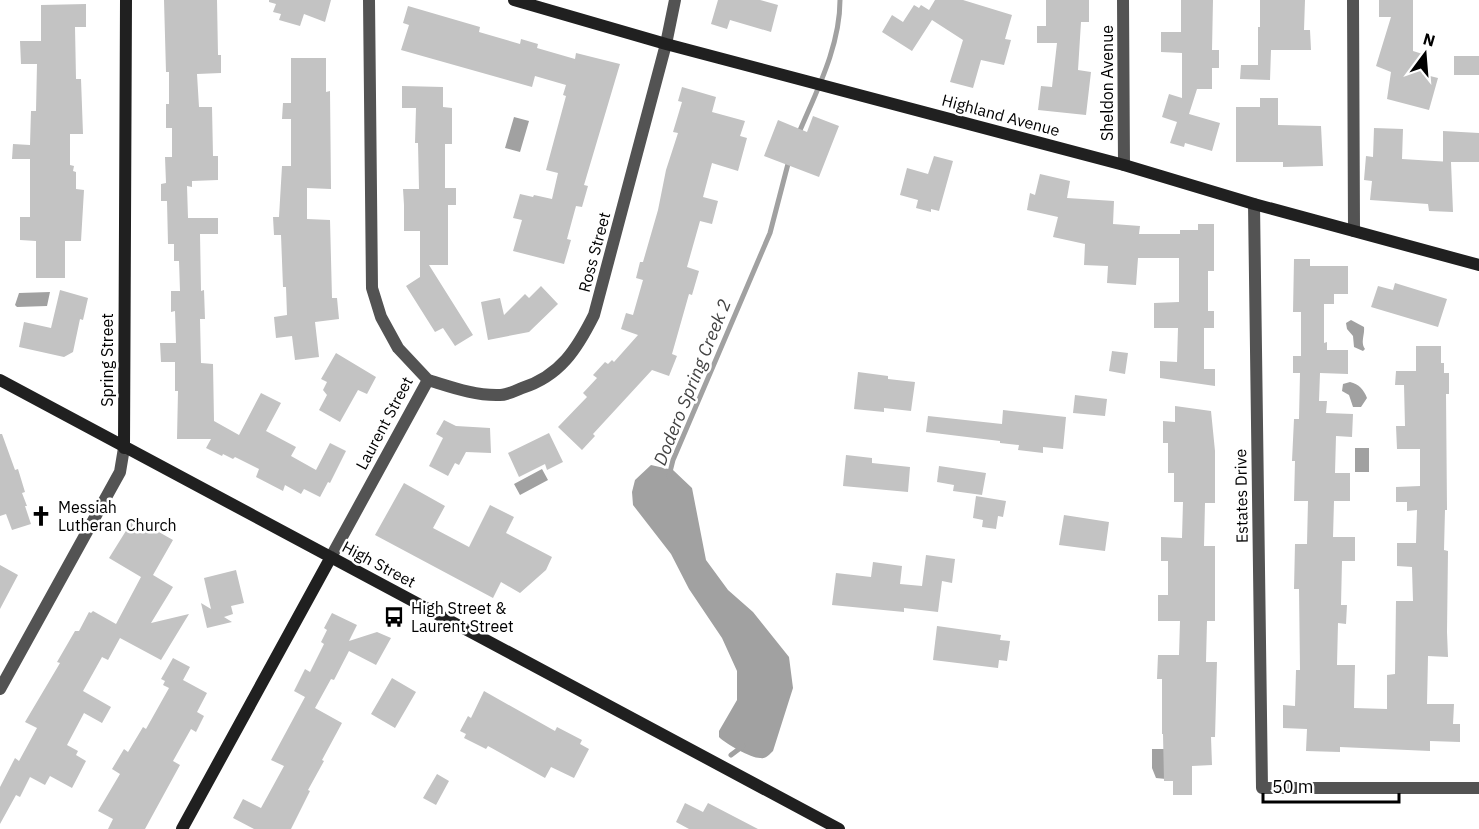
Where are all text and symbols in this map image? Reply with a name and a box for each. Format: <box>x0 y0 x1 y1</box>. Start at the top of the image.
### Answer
north arrow <box>1395 24 1455 84</box>
street label: Sheldon Avenue <box>1097 25 1117 141</box>
text: N <box>1421 28 1437 51</box>
street label: Highland Avenue <box>940 90 1062 140</box>
street label: Ross Street <box>574 210 614 294</box>
water label: Dodero Spring Creek 2 <box>648 295 736 469</box>
street label: Spring Street <box>97 313 117 407</box>
street label: Laurent Street <box>351 373 417 473</box>
street label: Estates Drive <box>1230 449 1252 543</box>
place label: Messiah Lutheran Church <box>58 497 177 535</box>
church icon: Messiah Lutheran Church <box>29 504 53 528</box>
street label: High Street <box>339 536 419 592</box>
place label: High Street & Laurent Street <box>411 598 514 636</box>
bus stop icon: High Street & Laurent Street <box>382 605 406 629</box>
scale bar <box>1263 766 1400 804</box>
text: 50 m <box>1272 775 1314 798</box>

